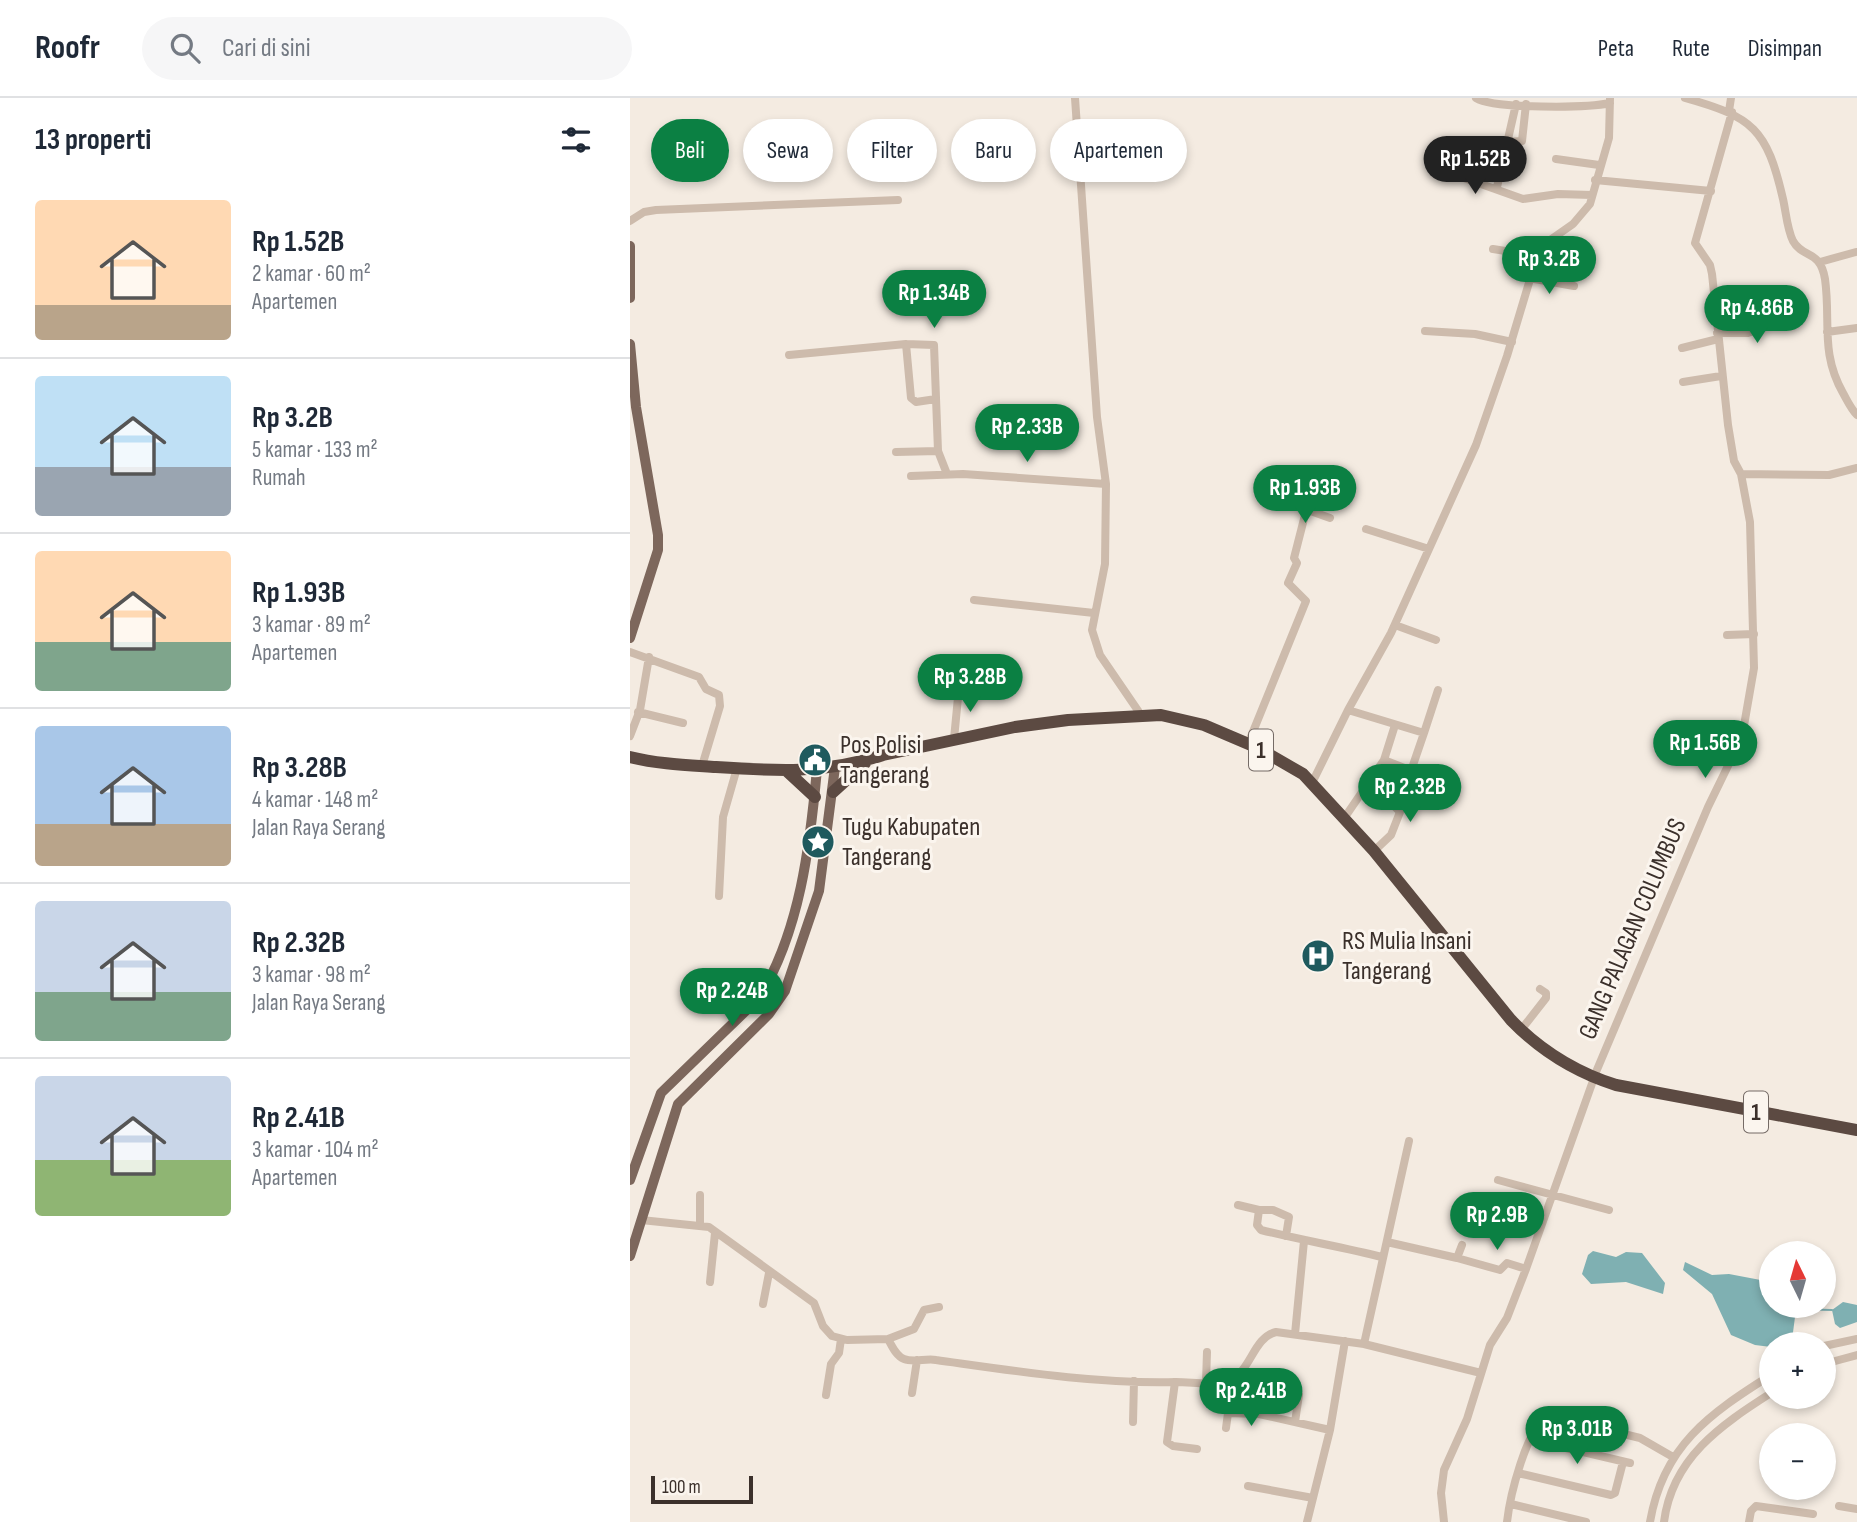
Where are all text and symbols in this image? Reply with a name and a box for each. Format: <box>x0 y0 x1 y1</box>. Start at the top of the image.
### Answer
search box <box>142 17 632 80</box>
text: Roofr <box>35 28 100 68</box>
icon: search <box>166 29 204 67</box>
text: Cari di sini <box>222 33 311 64</box>
text: Peta <box>1598 34 1634 63</box>
text: Rute <box>1672 34 1710 63</box>
text: Disimpan <box>1748 34 1822 63</box>
chip: Beli <box>651 119 729 182</box>
chip: Sewa <box>743 119 833 182</box>
chip: Filter <box>847 119 937 182</box>
chip: Baru <box>951 119 1036 182</box>
chip: Apartemen <box>1050 119 1187 182</box>
icon: filters <box>557 121 595 159</box>
text: 13 properti <box>35 122 151 158</box>
pin: Rp 1.52B <box>1403 136 1547 196</box>
text: Rp 1.52B <box>1440 145 1510 173</box>
text: Rp 1.52B <box>252 224 344 260</box>
icon: home <box>91 228 175 312</box>
pin: Rp 3.2B <box>1484 236 1614 296</box>
text: Rp 3.2B <box>1518 245 1580 273</box>
text: 2 kamar · 60 m² <box>252 260 371 288</box>
pin: Rp 1.34B <box>862 271 1006 330</box>
text: Rp 1.34B <box>898 279 970 307</box>
pin: Rp 4.86B <box>1685 286 1829 345</box>
text: Apartemen <box>252 288 337 316</box>
text: Rp 4.86B <box>1720 294 1794 322</box>
text: Rp 3.2B <box>252 400 333 436</box>
icon: home <box>91 404 175 488</box>
pin: Rp 2.33B <box>955 404 1099 464</box>
text: Rp 2.33B <box>991 413 1063 441</box>
text: 5 kamar · 133 m² <box>252 436 378 464</box>
text: Rumah <box>252 464 306 492</box>
pin: Rp 1.93B <box>1233 466 1377 525</box>
text: Rp 1.93B <box>1269 474 1341 502</box>
text: Rp 1.93B <box>252 575 345 611</box>
icon: home <box>91 579 175 663</box>
text: 3 kamar · 89 m² <box>252 611 371 639</box>
text: Apartemen <box>252 639 337 667</box>
pin: Rp 3.28B <box>898 654 1042 714</box>
text: Rp 3.28B <box>934 663 1006 691</box>
pin: Rp 1.56B <box>1633 720 1777 780</box>
text: Rp 1.56B <box>1669 729 1741 757</box>
place label: Pos Polisi Tangerang <box>840 730 929 791</box>
road number: 1 <box>1249 730 1273 770</box>
public building icon: Pos Polisi Tangerang <box>796 741 834 779</box>
text: Rp 3.28B <box>252 750 347 786</box>
icon: home <box>91 754 175 838</box>
pin: Rp 2.32B <box>1338 764 1482 824</box>
text: Rp 2.32B <box>1374 773 1446 801</box>
text: 4 kamar · 148 m² <box>252 786 378 814</box>
place label: Tugu Kabupaten Tangerang <box>842 812 980 873</box>
text: Jalan Raya Serang <box>252 814 385 842</box>
street label: GANG PALAGAN COLUMBUS <box>1572 814 1694 1044</box>
place icon: Tugu Kabupaten Tangerang <box>799 823 837 861</box>
text: Rp 2.32B <box>252 925 345 961</box>
place label: RS Mulia Insani Tangerang <box>1342 926 1472 987</box>
icon: home <box>91 929 175 1013</box>
hospital icon: RS Mulia Insani Tangerang <box>1299 937 1337 975</box>
text: 3 kamar · 98 m² <box>252 961 371 989</box>
pin: Rp 2.24B <box>660 968 804 1028</box>
text: Rp 2.24B <box>696 977 768 1005</box>
text: Jalan Raya Serang <box>252 989 385 1017</box>
road number: 1 <box>1744 1092 1768 1132</box>
text: Rp 2.41B <box>252 1100 345 1136</box>
icon: home <box>91 1104 175 1188</box>
text: 3 kamar · 104 m² <box>252 1136 379 1164</box>
text: Apartemen <box>252 1164 337 1192</box>
pin: Rp 2.9B <box>1432 1192 1562 1252</box>
text: Rp 2.9B <box>1466 1201 1528 1229</box>
north arrow <box>1759 1241 1836 1318</box>
map controls <box>1759 1241 1836 1500</box>
button: + <box>1759 1332 1836 1409</box>
pin: Rp 2.41B <box>1179 1368 1323 1428</box>
text: Rp 2.41B <box>1215 1377 1287 1405</box>
pin: Rp 3.01B <box>1505 1406 1649 1466</box>
text: Rp 3.01B <box>1542 1415 1612 1443</box>
button: − <box>1759 1423 1836 1500</box>
scale bar <box>651 1473 752 1505</box>
text: 100 m <box>662 1476 701 1499</box>

